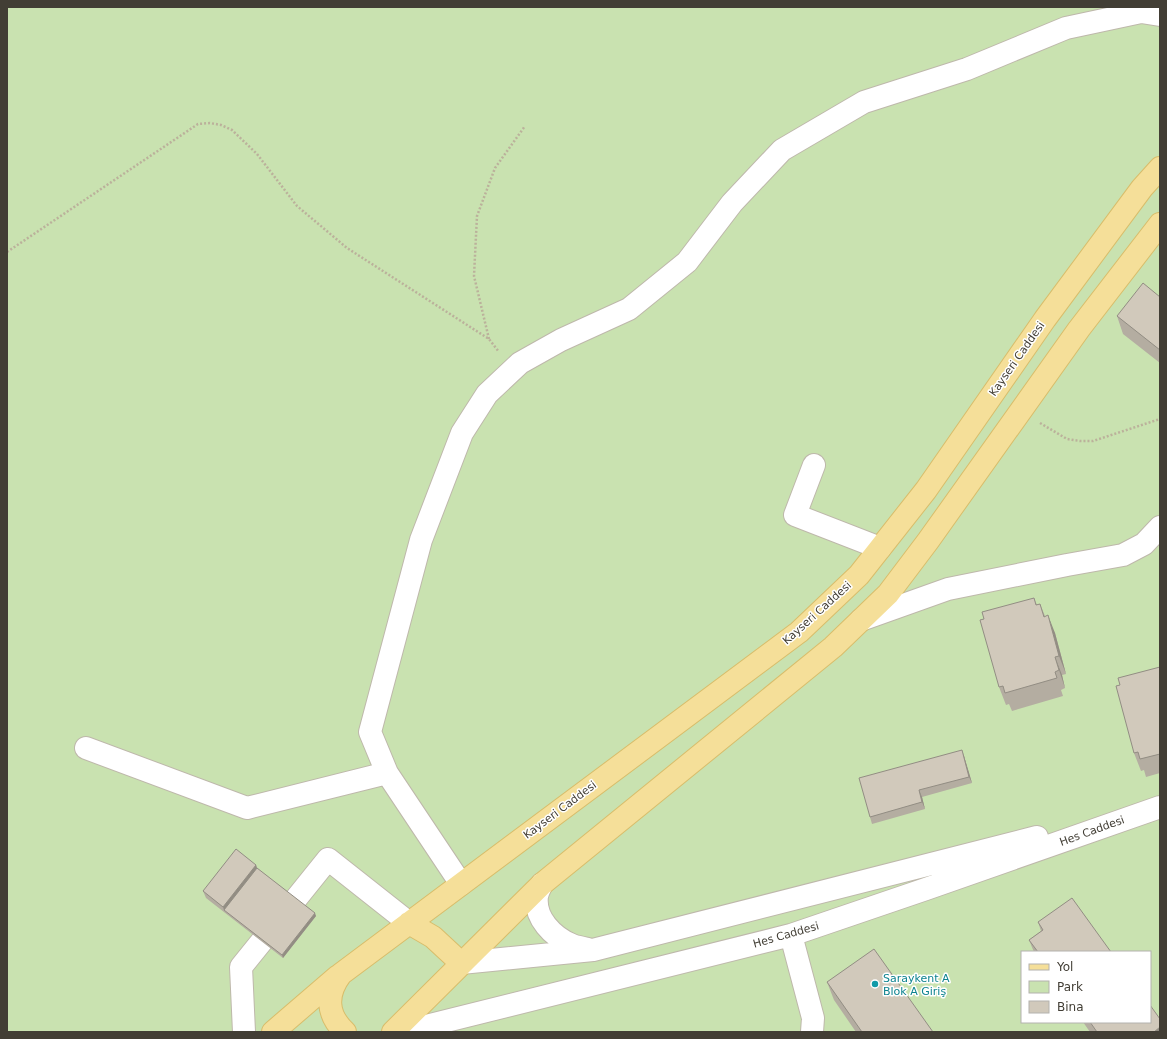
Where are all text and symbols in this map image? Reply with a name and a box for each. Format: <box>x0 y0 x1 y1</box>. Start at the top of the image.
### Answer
street label: Kayseri Caddesi <box>986 319 1048 399</box>
street label: Kayseri Caddesi <box>780 579 854 647</box>
street label: Kayseri Caddesi <box>521 778 599 842</box>
street label: Hes Caddesi <box>1058 813 1126 849</box>
street label: Hes Caddesi <box>751 919 821 951</box>
legend <box>1021 951 1151 1023</box>
text: Yol <box>1056 960 1073 974</box>
place label: Saraykent A Blok A Giriş <box>883 972 950 998</box>
marker: Saraykent A Blok A Giriş <box>870 979 880 989</box>
text: Park <box>1057 980 1083 994</box>
text: Bina <box>1057 1000 1084 1014</box>

